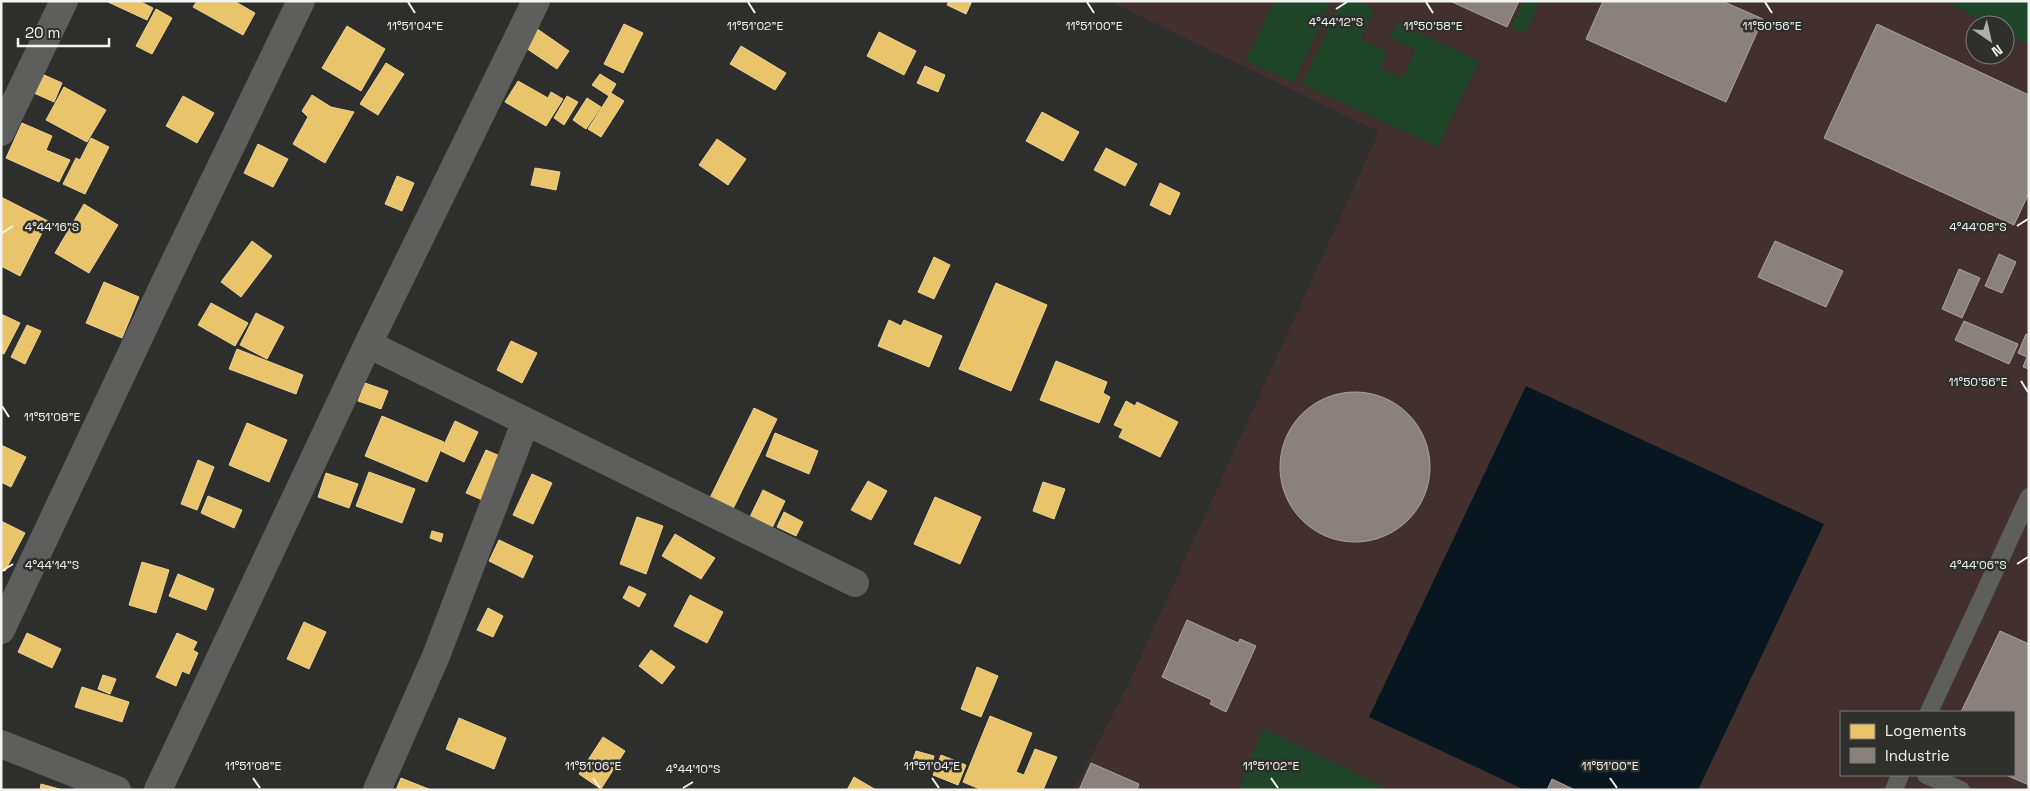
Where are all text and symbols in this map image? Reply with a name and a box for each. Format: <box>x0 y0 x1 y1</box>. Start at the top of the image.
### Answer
text: 4°44'12"S <box>1309 14 1363 30</box>
scale bar <box>18 15 109 47</box>
north arrow <box>1965 15 2015 65</box>
text: 11°51'04"E <box>387 18 443 34</box>
text: 11°51'02"E <box>727 18 783 34</box>
text: 11°51'00"E <box>1066 18 1123 34</box>
text: 11°50'58"E <box>1403 18 1463 34</box>
text: 11°50'56"E <box>1743 18 1802 34</box>
text: 20 m <box>25 23 60 42</box>
text: N <box>1988 41 2006 61</box>
text: 4°44'16"S <box>25 219 79 235</box>
text: 4°44'08"S <box>1949 219 2007 235</box>
text: 11°50'56"E <box>1949 374 2008 390</box>
text: 11°51'08"E <box>24 409 81 425</box>
text: 4°44'14"S <box>25 557 79 573</box>
text: 4°44'06"S <box>1949 557 2007 573</box>
legend <box>1840 711 2015 776</box>
text: Logements <box>1885 721 1967 740</box>
text: Industrie <box>1885 746 1950 765</box>
text: 11°51'08"E <box>225 758 282 774</box>
text: 11°51'06"E <box>565 758 622 774</box>
text: 11°51'04"E <box>904 758 960 774</box>
text: 11°51'02"E <box>1243 758 1299 774</box>
text: 11°51'00"E <box>1582 758 1639 774</box>
text: 4°44'10"S <box>666 761 720 777</box>

